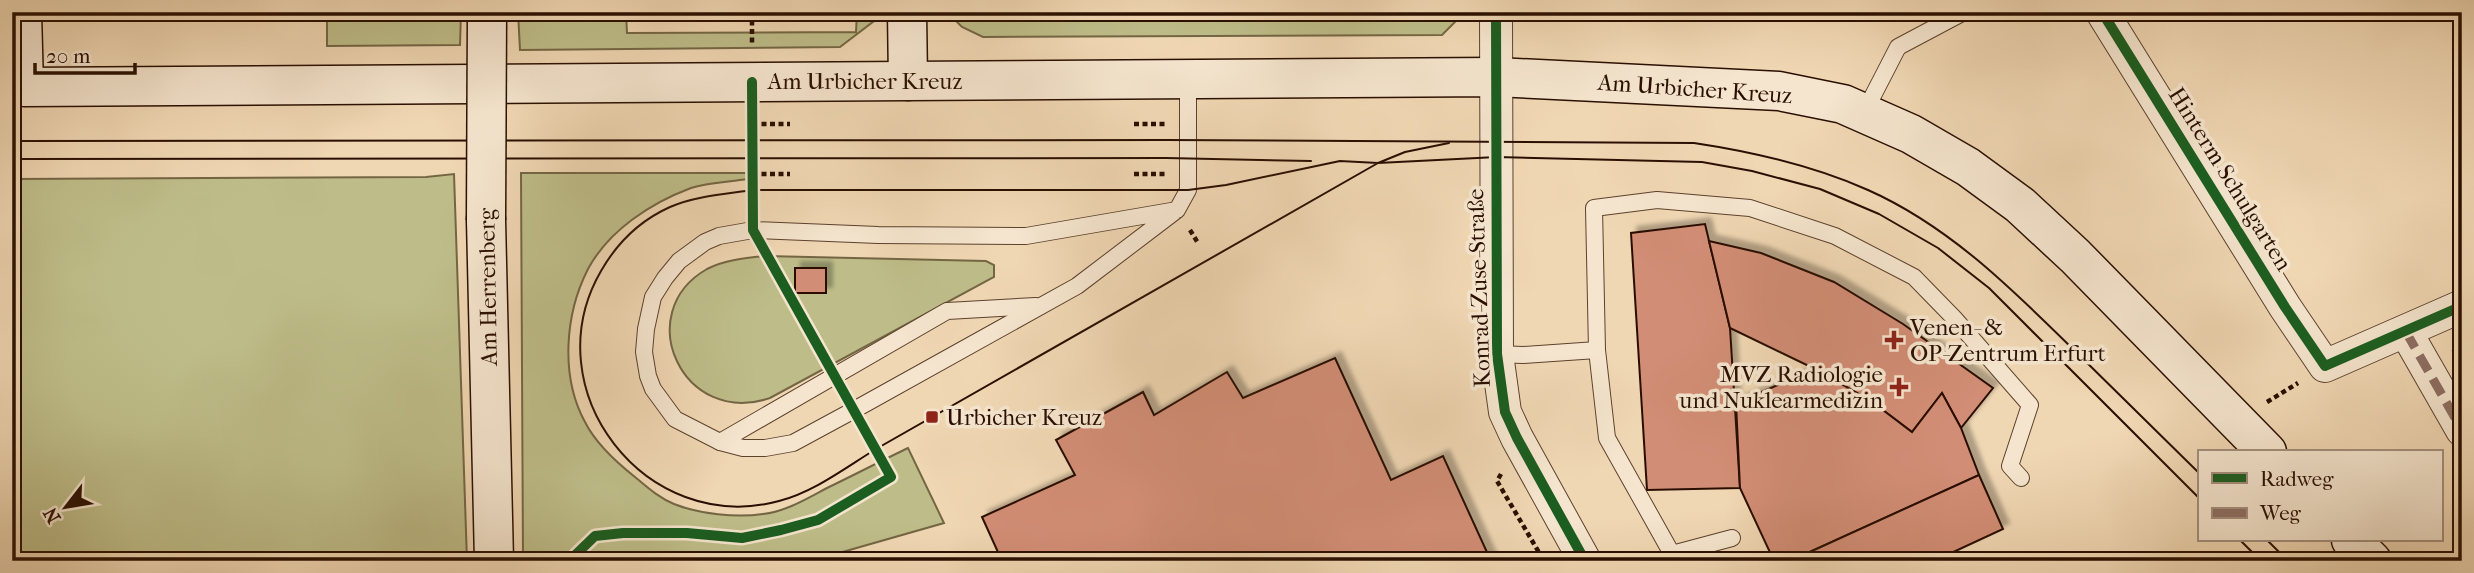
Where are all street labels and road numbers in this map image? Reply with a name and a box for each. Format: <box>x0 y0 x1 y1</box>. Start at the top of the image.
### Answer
street label: Am Urbicher Kreuz <box>767 68 962 95</box>
street label: Am Urbicher Kreuz <box>1596 69 1793 109</box>
street label: Hinterm Schulgarten <box>2163 82 2298 276</box>
street label: Konrad-Zuse-Straße <box>1462 188 1496 388</box>
street label: Am Herrenberg <box>473 207 503 367</box>

